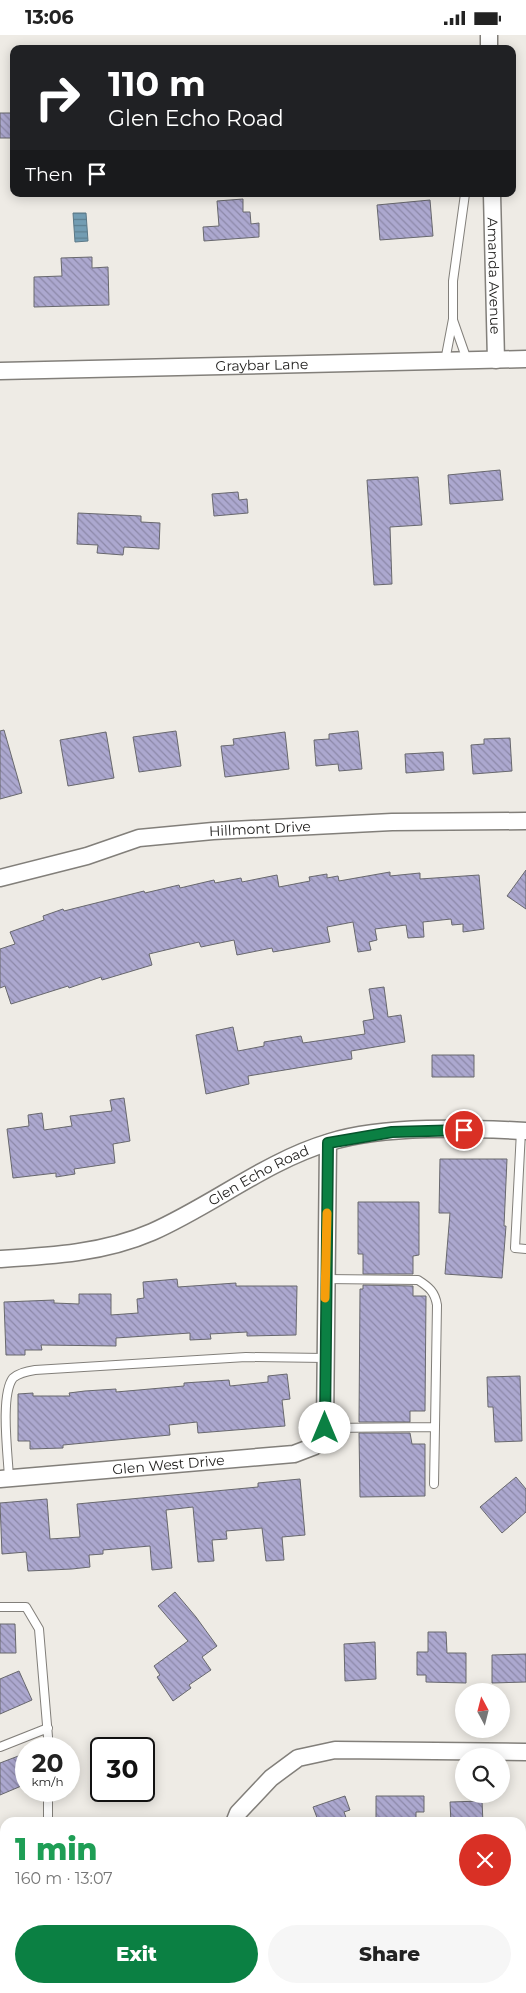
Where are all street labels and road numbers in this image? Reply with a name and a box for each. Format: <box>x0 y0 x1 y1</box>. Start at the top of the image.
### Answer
street label: Amanda Avenue <box>484 217 504 335</box>
street label: Graybar Lane <box>215 355 309 375</box>
street label: Hillmont Drive <box>208 817 311 840</box>
street label: Glen Echo Road <box>205 1141 312 1210</box>
street label: Glen West Drive <box>112 1451 225 1478</box>

